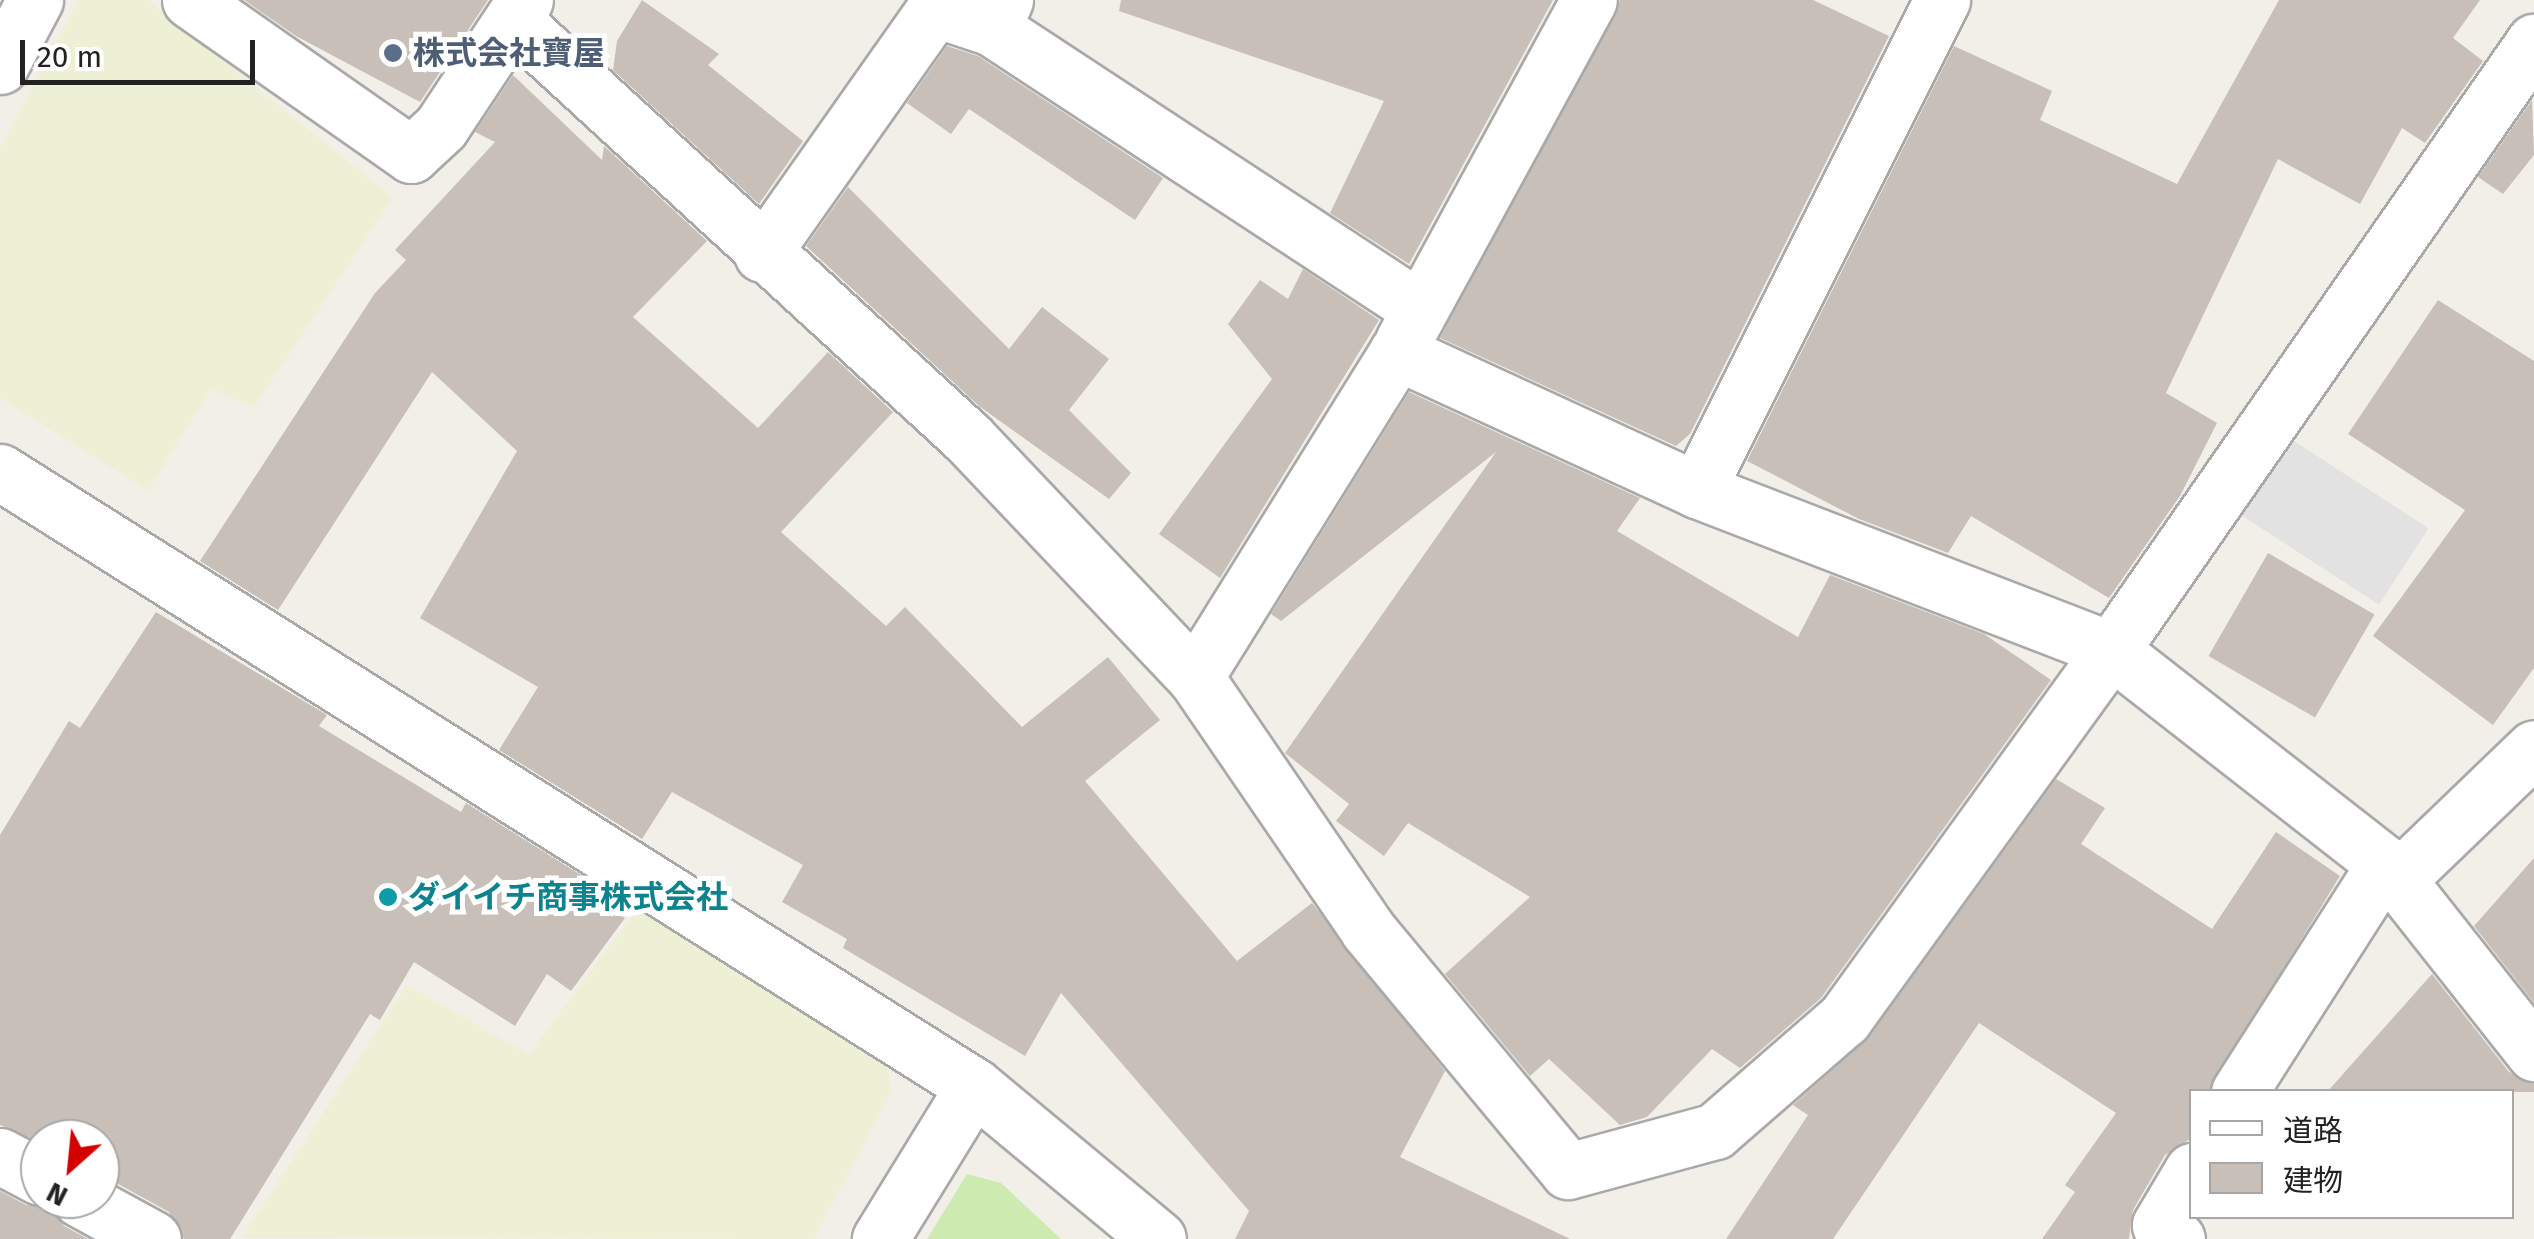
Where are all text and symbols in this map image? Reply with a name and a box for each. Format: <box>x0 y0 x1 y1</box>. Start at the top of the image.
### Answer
scale bar <box>25 20 260 82</box>
place label: 株式会社寶屋 <box>413 34 605 72</box>
text: 20 m <box>37 39 102 75</box>
marker: 株式会社寶屋 <box>382 42 404 64</box>
place label: ダイイチ商事株式会社 <box>408 878 728 916</box>
marker: ダイイチ商事株式会社 <box>377 886 399 908</box>
legend <box>2189 1089 2514 1219</box>
text: 道路 <box>2283 1113 2343 1149</box>
north arrow <box>20 1119 120 1219</box>
text: 建物 <box>2283 1163 2343 1199</box>
text: N <box>41 1175 73 1213</box>

